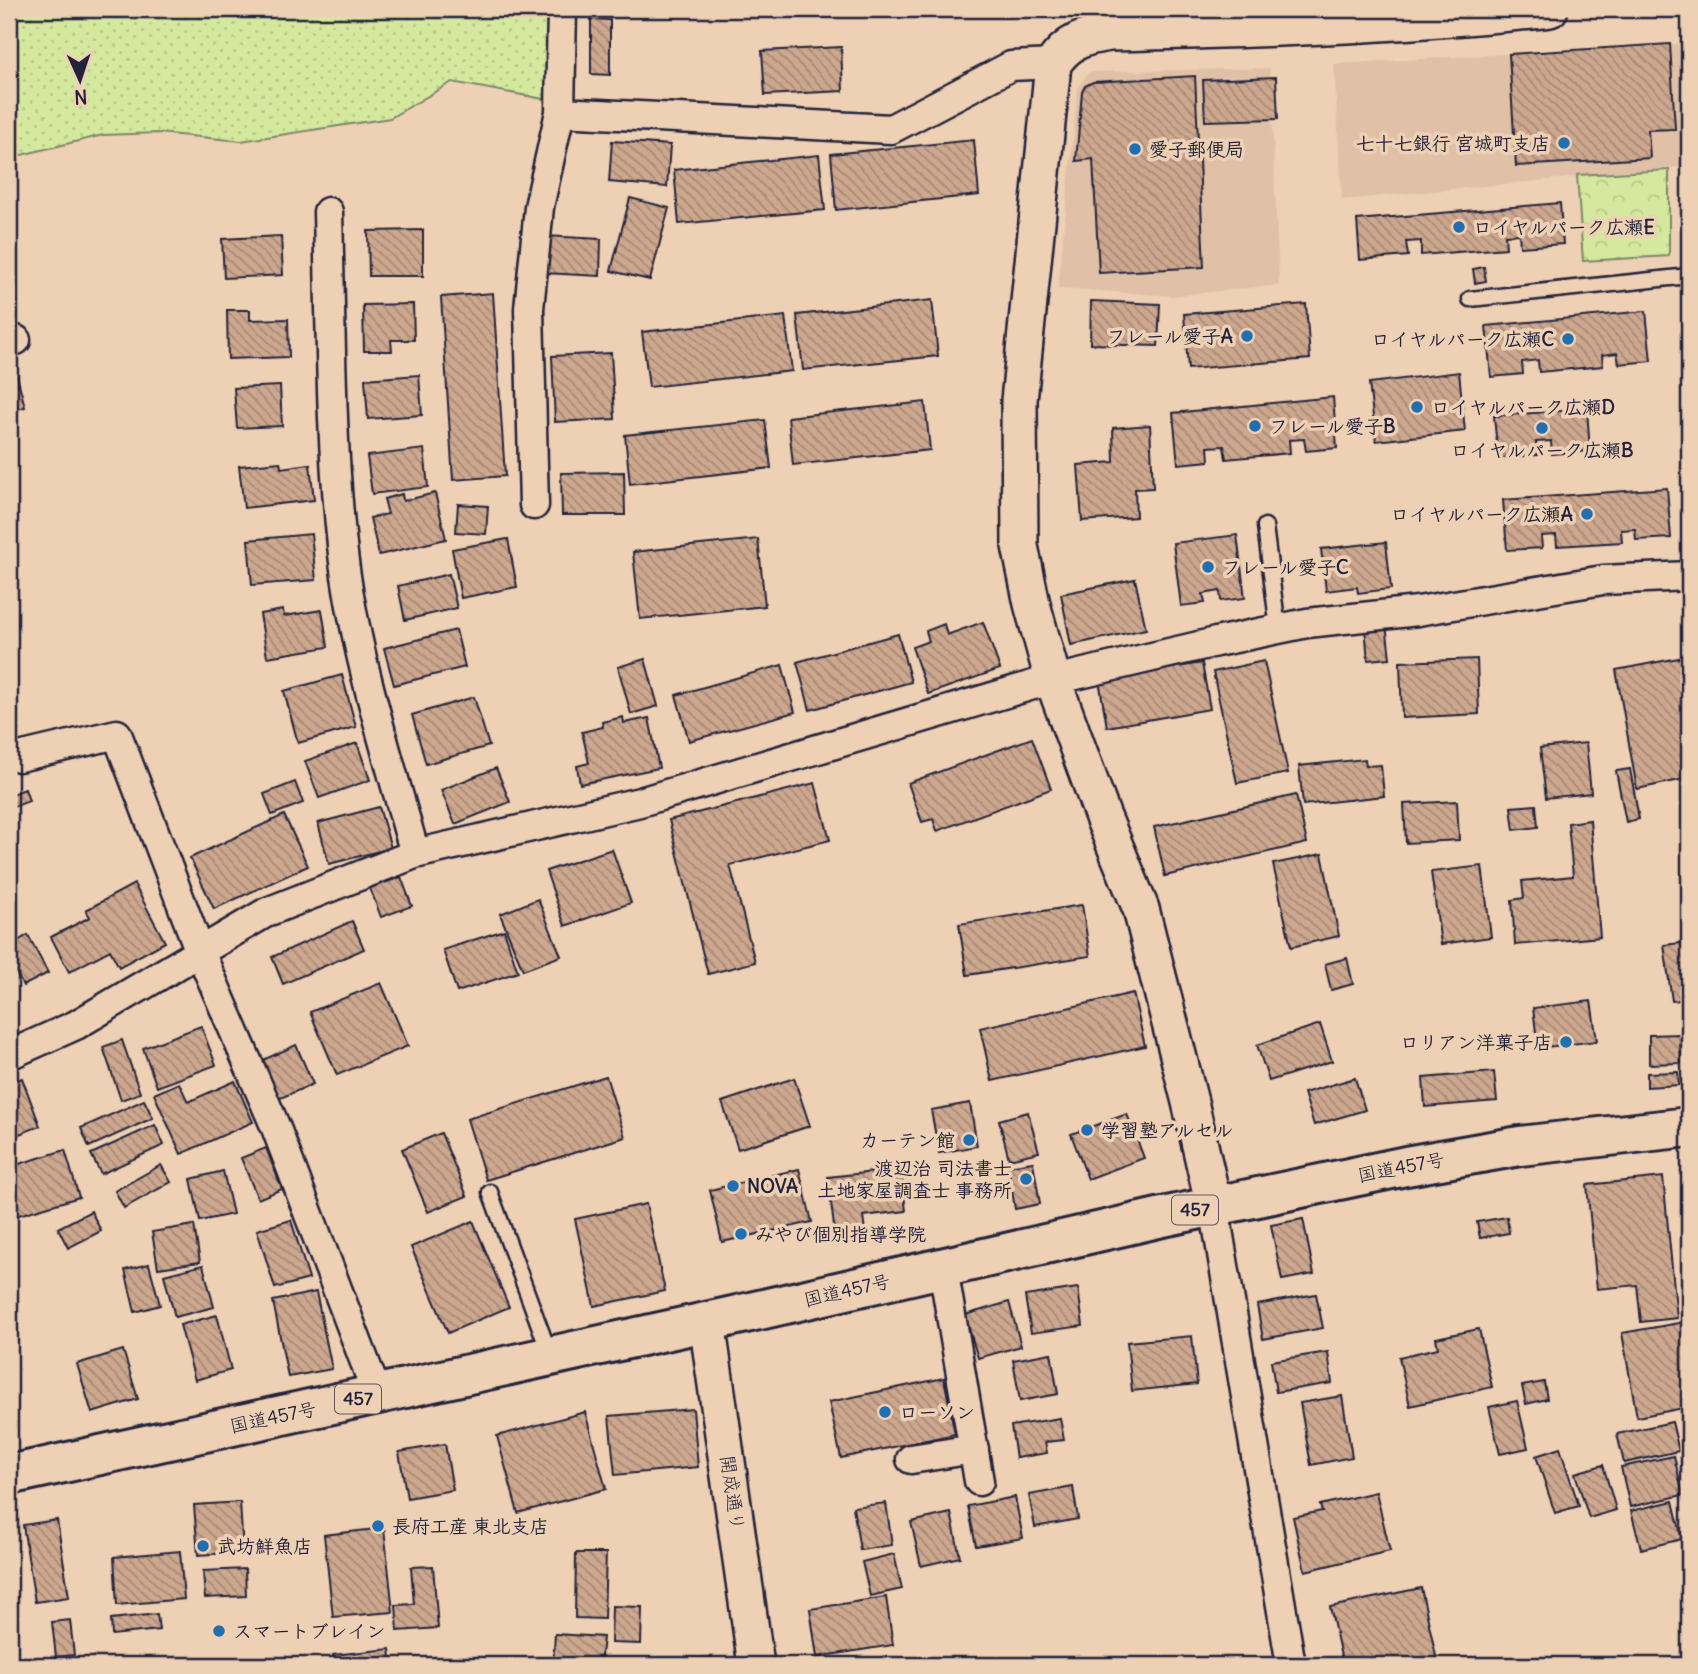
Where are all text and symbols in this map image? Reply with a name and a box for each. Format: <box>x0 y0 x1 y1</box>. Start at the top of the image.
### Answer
north arrow <box>46 46 116 116</box>
text: N <box>74 85 88 109</box>
place label: 七十七銀行 宮城町支店 <box>1355 131 1550 155</box>
marker: 七十七銀行 宮城町支店 <box>1556 135 1572 151</box>
place label: 愛子郵便局 <box>1149 137 1244 161</box>
marker: 愛子郵便局 <box>1127 141 1143 157</box>
place label: ロイヤルパーク広瀬E <box>1473 215 1655 239</box>
marker: ロイヤルパーク広瀬E <box>1451 219 1467 235</box>
place label: フレール愛子A <box>1107 324 1233 348</box>
place label: ロイヤルパーク広瀬C <box>1371 327 1554 351</box>
marker: フレール愛子A <box>1239 328 1255 344</box>
marker: ロイヤルパーク広瀬C <box>1560 331 1576 347</box>
place label: ロイヤルパーク広瀬D <box>1431 395 1615 419</box>
marker: ロイヤルパーク広瀬D <box>1409 399 1425 415</box>
place label: フレール愛子B <box>1269 414 1395 438</box>
marker: フレール愛子B <box>1247 418 1263 434</box>
marker: ロイヤルパーク広瀬B <box>1534 420 1550 436</box>
place label: ロイヤルパーク広瀬B <box>1450 438 1634 462</box>
place label: ロイヤルパーク広瀬A <box>1390 502 1573 526</box>
marker: ロイヤルパーク広瀬A <box>1579 506 1595 522</box>
place label: フレール愛子C <box>1222 555 1349 579</box>
marker: フレール愛子C <box>1200 559 1216 575</box>
place label: ロリアン洋菓子店 <box>1400 1030 1552 1054</box>
marker: ロリアン洋菓子店 <box>1558 1034 1574 1050</box>
place label: 学習塾アルセル <box>1101 1118 1234 1142</box>
marker: 学習塾アルセル <box>1079 1122 1095 1138</box>
place label: カーテン館 <box>860 1128 955 1152</box>
marker: カーテン館 <box>961 1132 977 1148</box>
street label: 国道457号 <box>1355 1147 1447 1187</box>
place label: 渡辺治 司法書士 土地家屋調査士 事務所 <box>817 1156 1012 1202</box>
marker: 渡辺治 司法書士 土地家屋調査士 事務所 <box>1018 1171 1034 1187</box>
place label: NOVA <box>747 1174 798 1198</box>
marker: NOVA <box>725 1178 741 1194</box>
road number: 457 <box>1172 1196 1218 1224</box>
place label: みやび個別指導学院 <box>755 1222 926 1246</box>
marker: みやび個別指導学院 <box>733 1226 749 1242</box>
street label: 国道457号 <box>801 1268 893 1312</box>
road number: 457 <box>335 1384 381 1414</box>
street label: 国道457号 <box>227 1396 319 1438</box>
place label: ローソン <box>899 1400 975 1424</box>
marker: ローソン <box>877 1404 893 1420</box>
street label: 開成通り <box>716 1454 750 1532</box>
place label: 長府工産 東北支店 <box>392 1514 549 1538</box>
marker: 長府工産 東北支店 <box>370 1518 386 1534</box>
place label: 武坊鮮魚店 <box>217 1534 312 1558</box>
marker: 武坊鮮魚店 <box>195 1538 211 1554</box>
place label: スマートブレイン <box>233 1619 385 1643</box>
marker: スマートブレイン <box>211 1623 227 1639</box>

